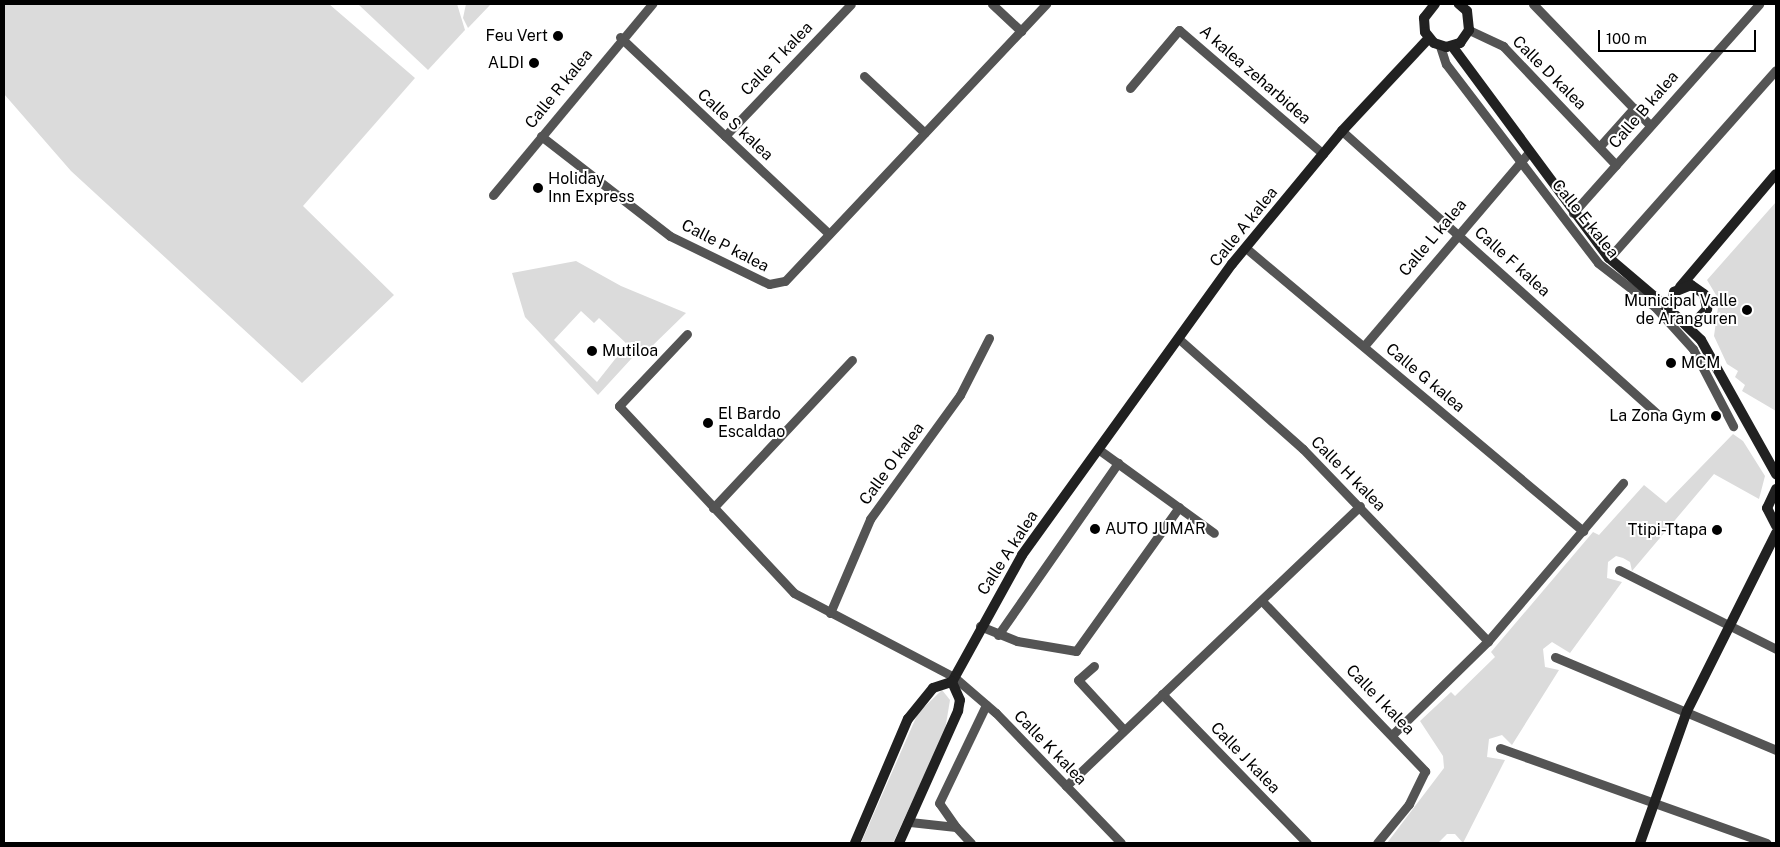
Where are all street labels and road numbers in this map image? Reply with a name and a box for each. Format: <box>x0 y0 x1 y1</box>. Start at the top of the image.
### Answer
street label: Calle T kalea <box>737 18 817 100</box>
street label: A kalea zeharbidea <box>1196 22 1314 128</box>
street label: Calle D kalea <box>1508 32 1590 114</box>
street label: Calle R kalea <box>521 46 597 132</box>
street label: Calle B kalea <box>1605 67 1683 153</box>
street label: Calle S kalea <box>693 85 777 165</box>
street label: Calle E kalea <box>1548 176 1622 262</box>
street label: Calle A kalea <box>1206 183 1282 271</box>
street label: Calle L kalea <box>1395 196 1471 280</box>
street label: Calle P kalea <box>678 216 772 276</box>
street label: Calle F kalea <box>1470 223 1554 301</box>
street label: Calle G kalea <box>1382 339 1468 417</box>
street label: Calle O kalea <box>856 419 928 509</box>
street label: Calle H kalea <box>1307 433 1389 515</box>
street label: Calle A kalea <box>974 507 1042 599</box>
street label: Calle I kalea <box>1342 661 1418 739</box>
street label: Calle K kalea <box>1010 707 1090 789</box>
street label: Calle J kalea <box>1206 718 1284 798</box>

